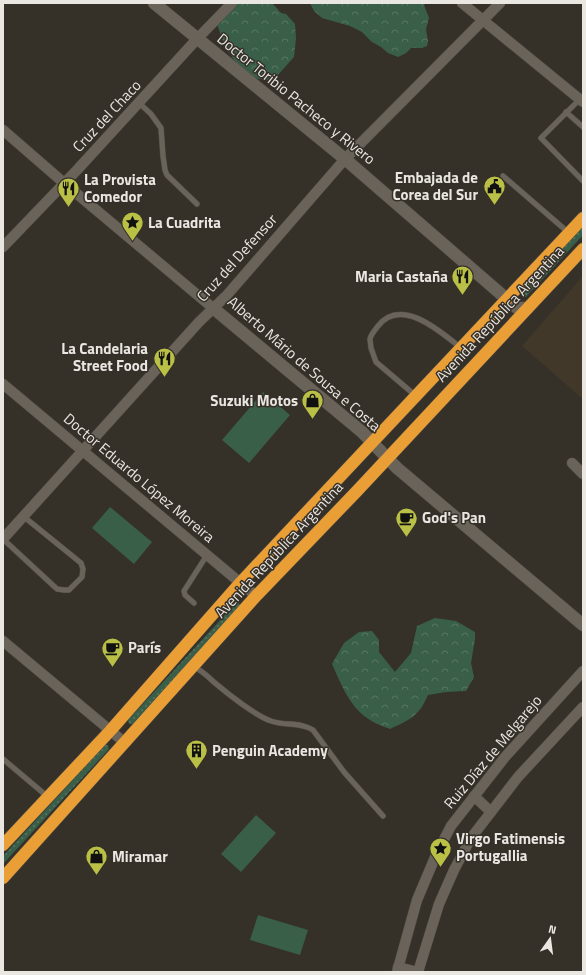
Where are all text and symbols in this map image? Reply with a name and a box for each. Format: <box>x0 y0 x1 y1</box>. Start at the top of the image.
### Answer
street label: Doctor Toribio Pacheco y Rivero <box>212 27 381 170</box>
street label: Cruz del Chaco <box>67 74 146 157</box>
place label: Embajada de Corea del Sur <box>393 166 478 206</box>
place label: La Provista Comedor <box>84 168 156 208</box>
public building icon: Embajada de Corea del Sur <box>481 174 507 207</box>
restaurant icon: La Provista Comedor <box>56 176 82 209</box>
street label: Cruz del Defensor <box>191 209 282 307</box>
place icon: La Cuadrita <box>120 210 146 243</box>
place label: La Cuadrita <box>148 211 221 234</box>
street label: Avenida República Argentina <box>430 240 570 387</box>
restaurant icon: Maria Castaña <box>450 264 476 297</box>
place label: Maria Castaña <box>355 265 448 288</box>
street label: Alberto Mário de Sousa e Costa <box>223 290 386 437</box>
place label: La Candelaria Street Food <box>61 337 148 377</box>
restaurant icon: La Candelaria Street Food <box>151 345 177 378</box>
shop icon: Suzuki Motos <box>300 388 326 421</box>
place label: Suzuki Motos <box>210 389 298 412</box>
street label: Doctor Eduardo López Moreira <box>59 407 220 548</box>
street label: Avenida República Argentina <box>209 476 349 623</box>
cafe icon: God's Pan <box>393 505 419 538</box>
place label: God's Pan <box>422 506 486 529</box>
cafe icon: París <box>99 635 125 668</box>
place label: París <box>128 636 161 659</box>
street label: Ruiz Díaz de Melgarejo <box>438 690 547 814</box>
building icon: Penguin Academy <box>184 738 210 771</box>
place label: Penguin Academy <box>212 739 328 762</box>
place label: Virgo Fatimensis Portugallia <box>456 827 565 867</box>
place icon: Virgo Fatimensis Portugallia <box>427 835 453 868</box>
shop icon: Miramar <box>83 844 109 877</box>
place label: Miramar <box>112 845 168 868</box>
north arrow <box>530 919 570 959</box>
text: N <box>547 921 558 938</box>

